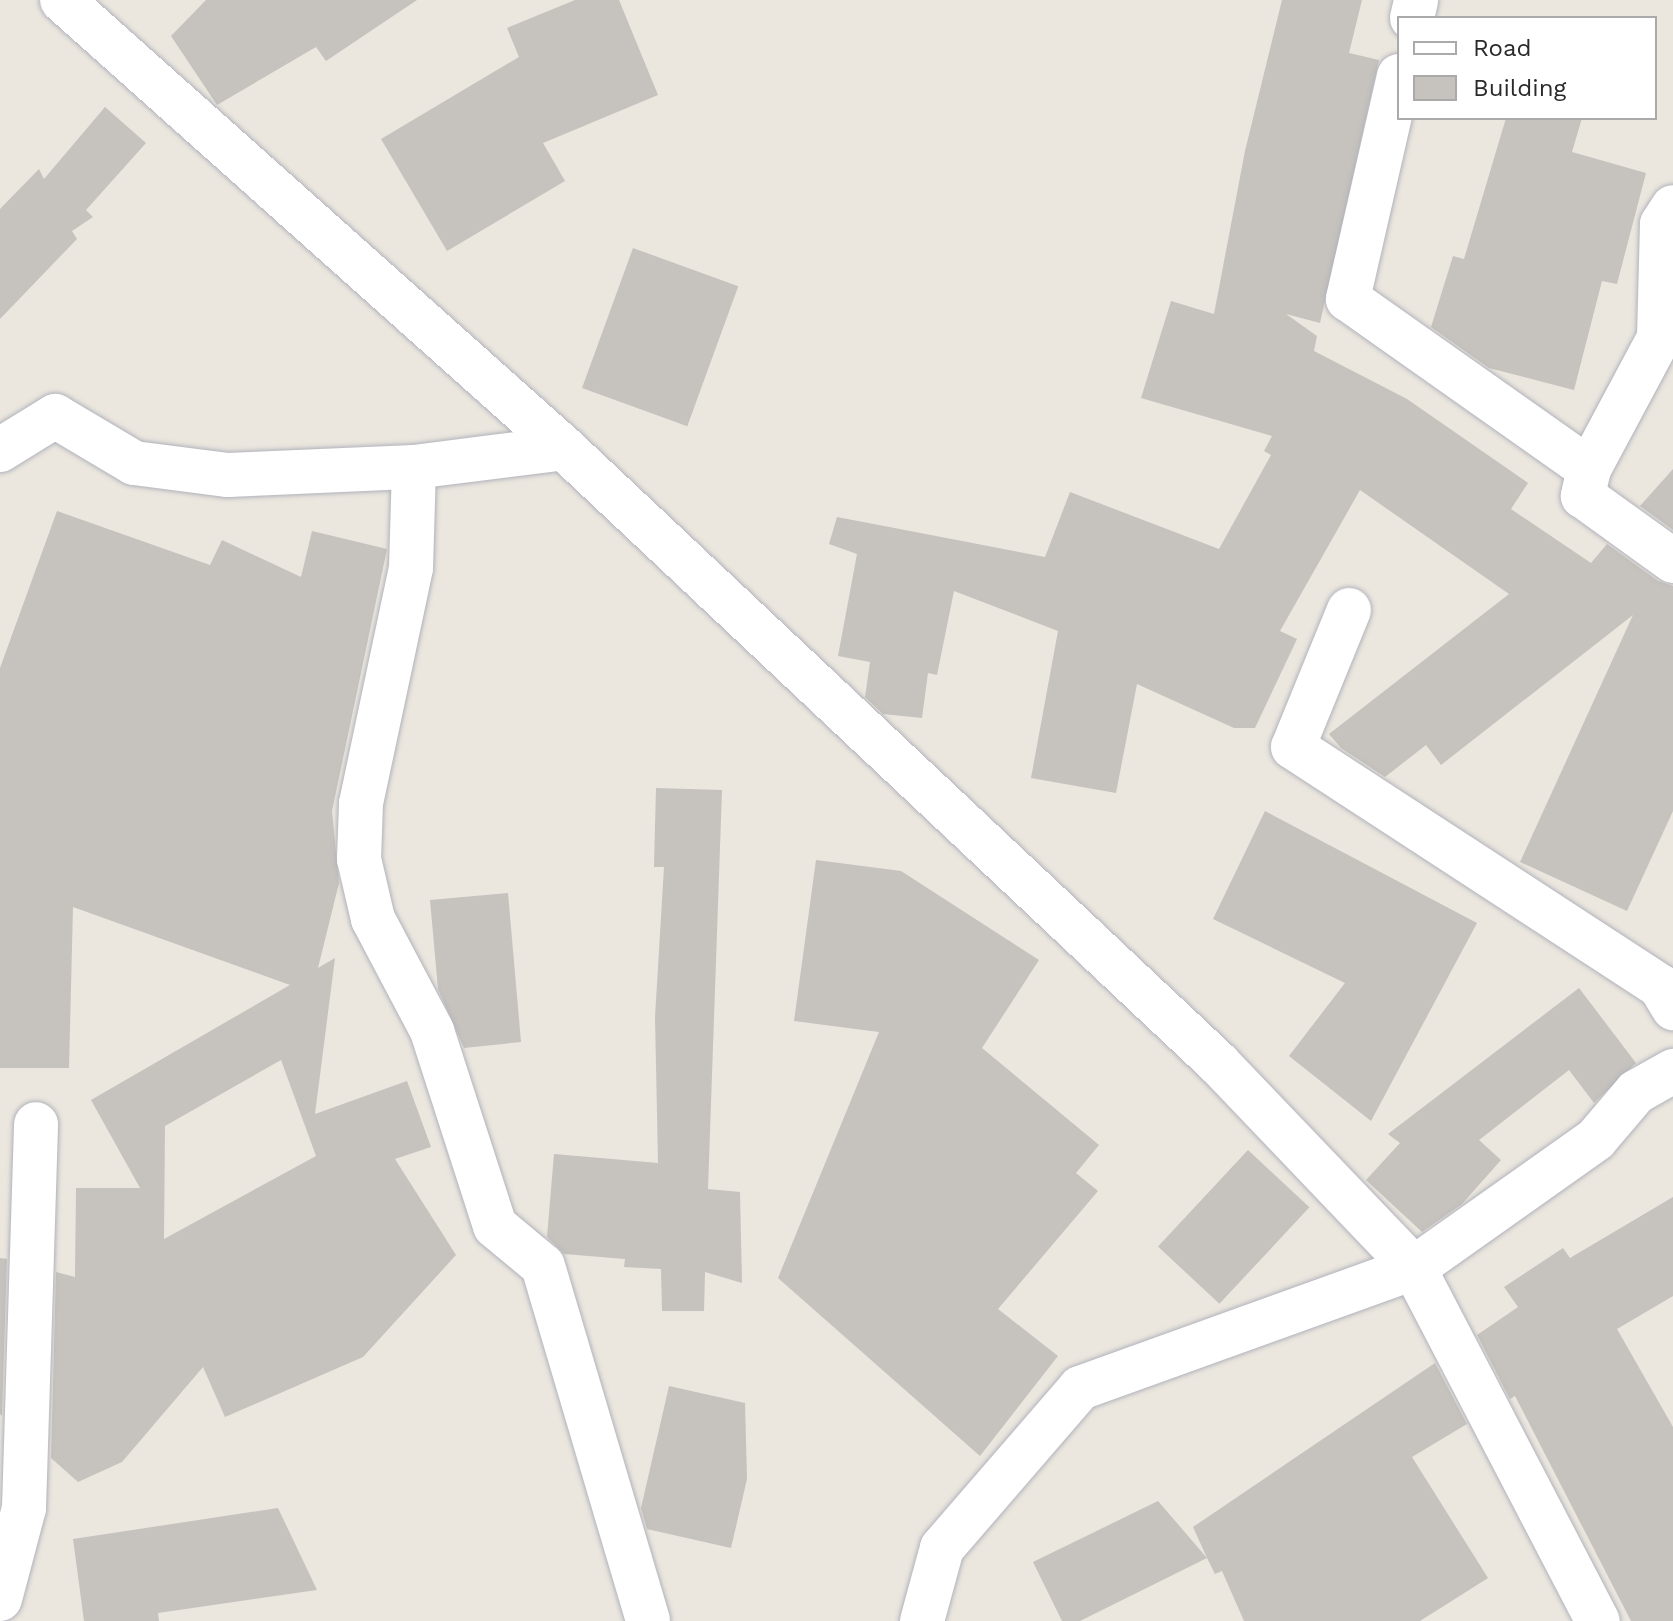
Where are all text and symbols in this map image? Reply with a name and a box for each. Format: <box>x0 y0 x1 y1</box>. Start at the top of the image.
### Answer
legend <box>1397 16 1657 120</box>
text: Road <box>1473 34 1532 62</box>
text: Building <box>1473 74 1566 102</box>

